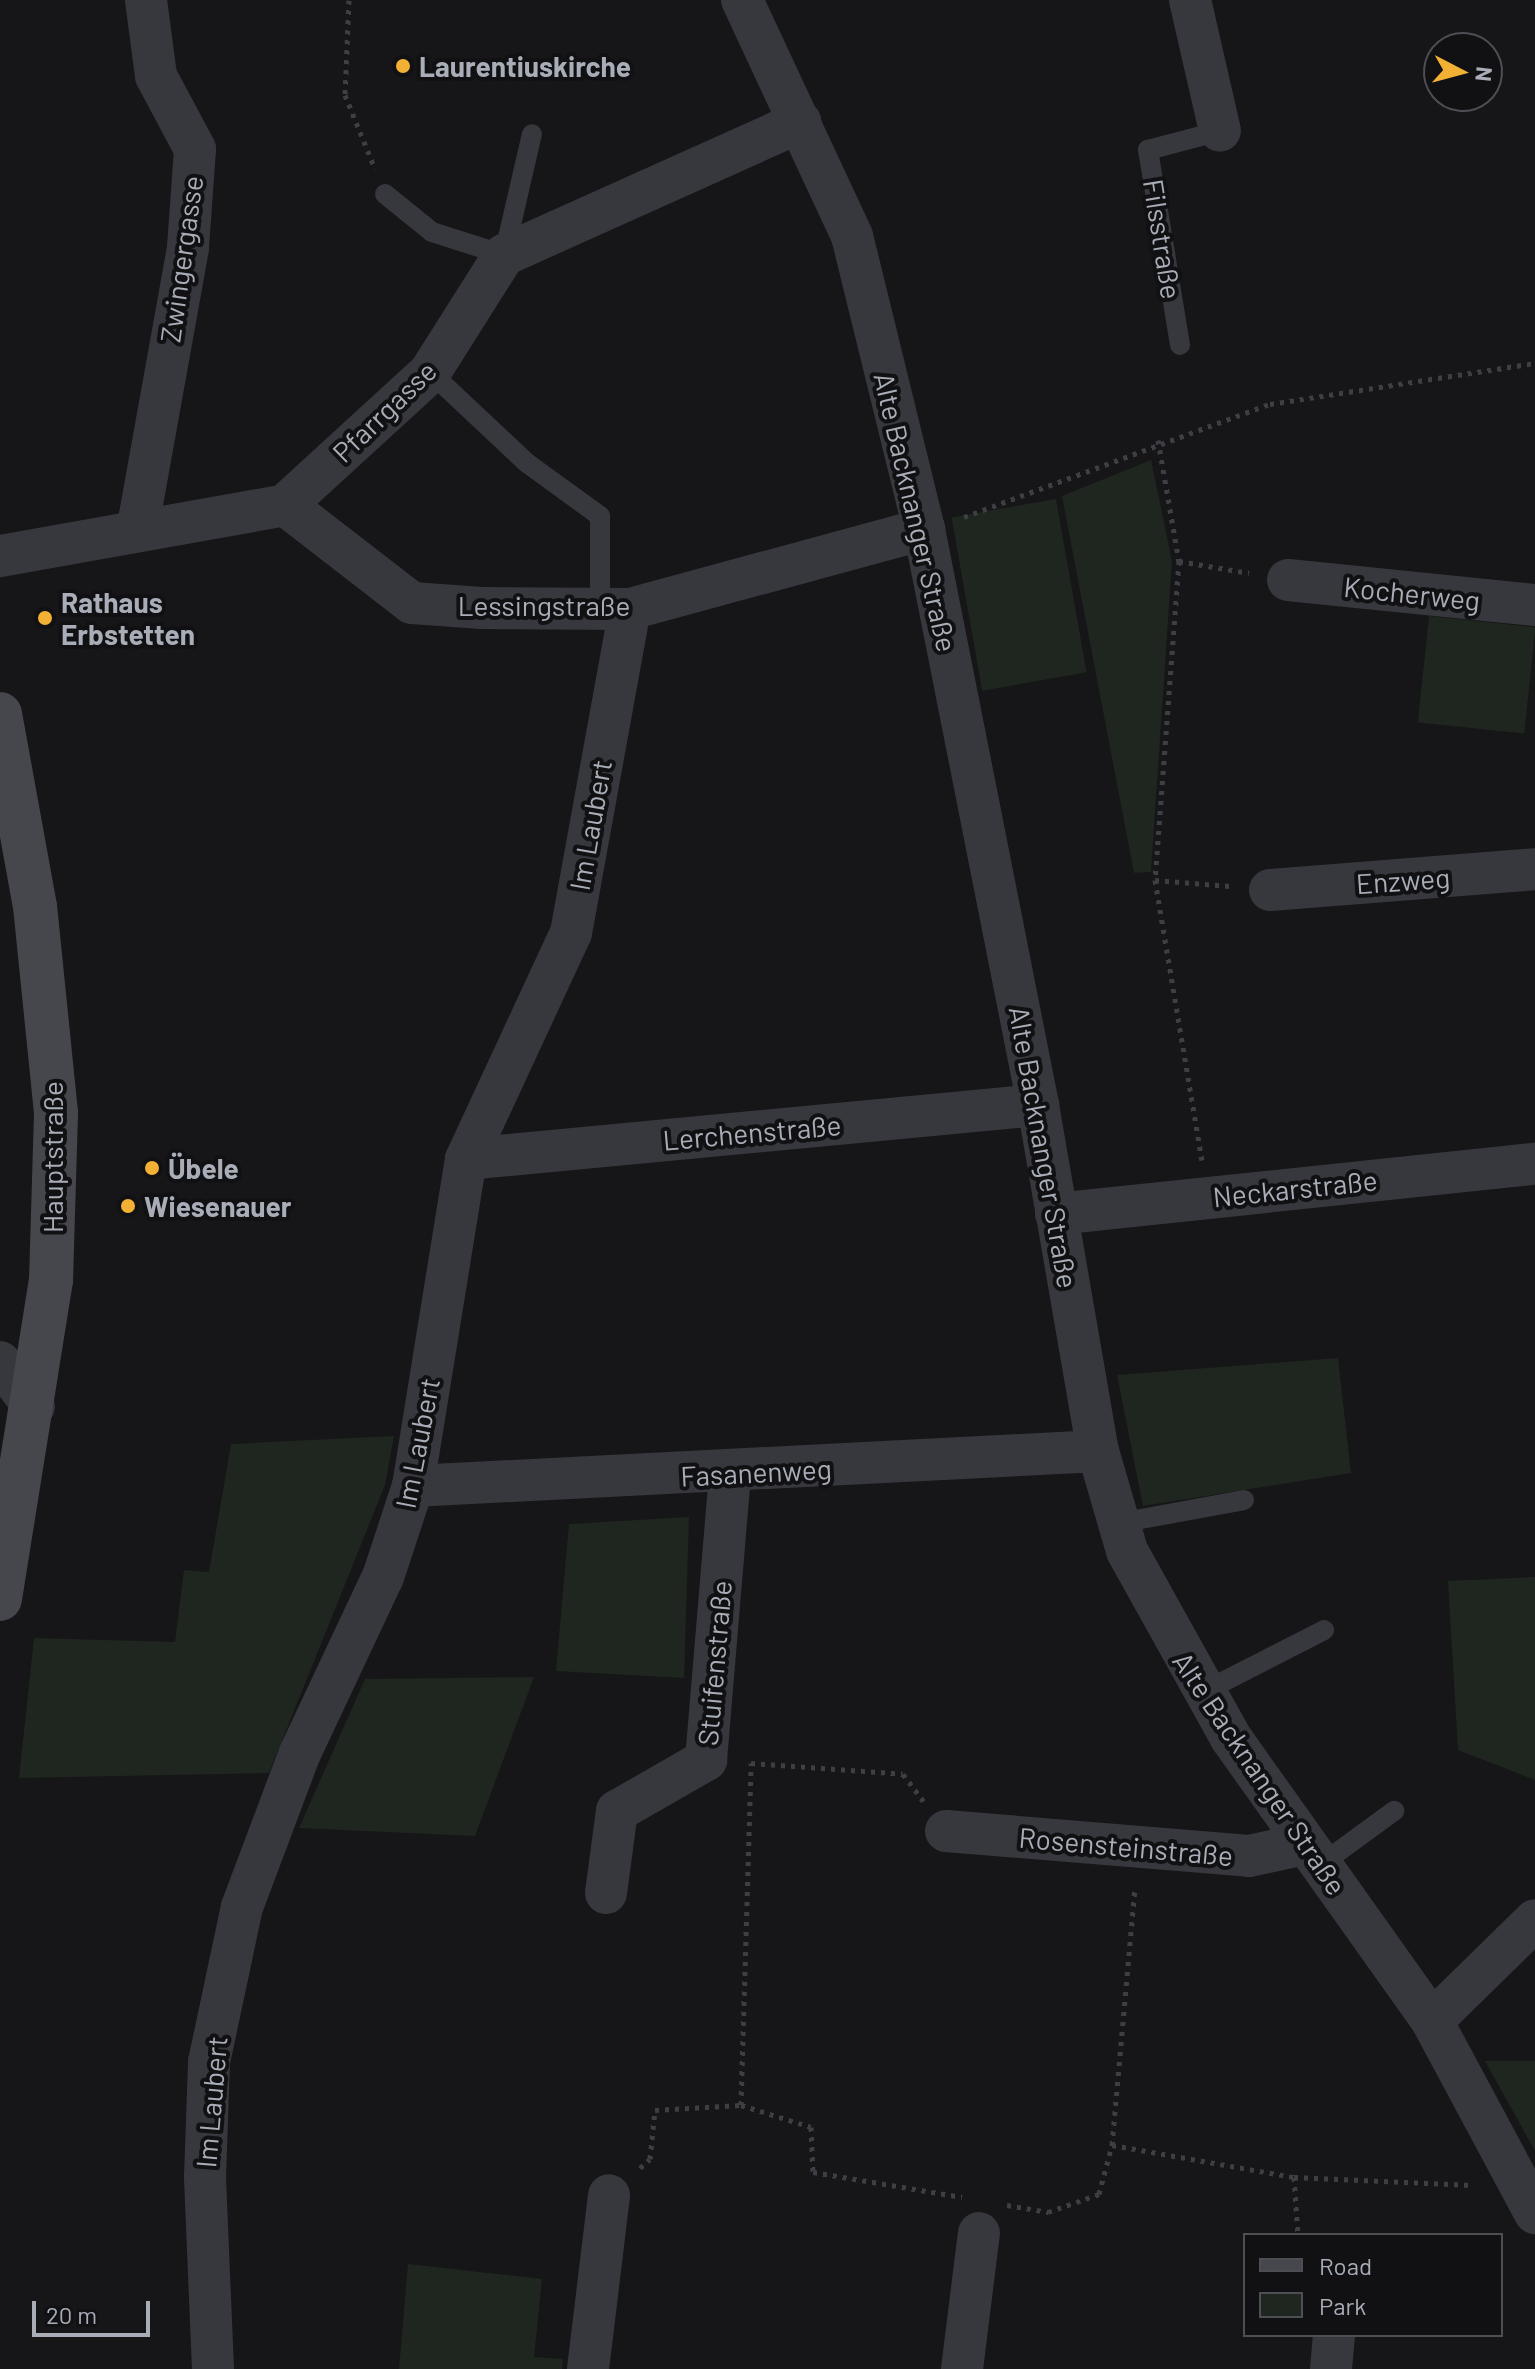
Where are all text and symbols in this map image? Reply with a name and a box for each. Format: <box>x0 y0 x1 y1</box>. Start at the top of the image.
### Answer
north arrow <box>1423 32 1503 112</box>
place label: Laurentiuskirche <box>419 49 631 83</box>
marker: Laurentiuskirche <box>394 57 412 75</box>
text: N <box>1471 66 1499 83</box>
street label: Zwingergasse <box>153 173 209 345</box>
street label: Filsstraße <box>1137 177 1189 301</box>
street label: Pfarrgasse <box>325 353 443 469</box>
street label: Alte Backnanger Straße <box>867 369 965 655</box>
street label: Kocherweg <box>1342 569 1482 617</box>
place label: Rathaus Erbstetten <box>61 585 195 651</box>
street label: Lessingstraße <box>458 588 630 622</box>
marker: Rathaus Erbstetten <box>36 609 54 627</box>
street label: Im Laubert <box>562 757 618 893</box>
street label: Enzweg <box>1355 860 1451 900</box>
street label: Alte Backnanger Straße <box>1003 1003 1085 1291</box>
street label: Hauptstraße <box>35 1081 69 1233</box>
street label: Lerchenstraße <box>661 1107 843 1157</box>
place label: Übele <box>168 1151 239 1185</box>
marker: Übele <box>143 1159 161 1177</box>
street label: Neckarstraße <box>1211 1163 1379 1213</box>
place label: Wiesenauer <box>144 1189 292 1223</box>
marker: Wiesenauer <box>119 1197 137 1215</box>
street label: Im Laubert <box>388 1375 446 1511</box>
street label: Fasanenweg <box>680 1451 832 1493</box>
street label: Stuifenstraße <box>690 1579 738 1747</box>
street label: Alte Backnanger Straße <box>1166 1645 1354 1901</box>
street label: Rosensteinstraße <box>1018 1820 1234 1872</box>
street label: Im Laubert <box>189 2035 233 2169</box>
legend <box>1243 2233 1503 2337</box>
text: Road <box>1319 2251 1372 2280</box>
scale bar <box>36 2285 154 2335</box>
text: Park <box>1319 2291 1366 2320</box>
text: 20 m <box>46 2300 97 2329</box>

